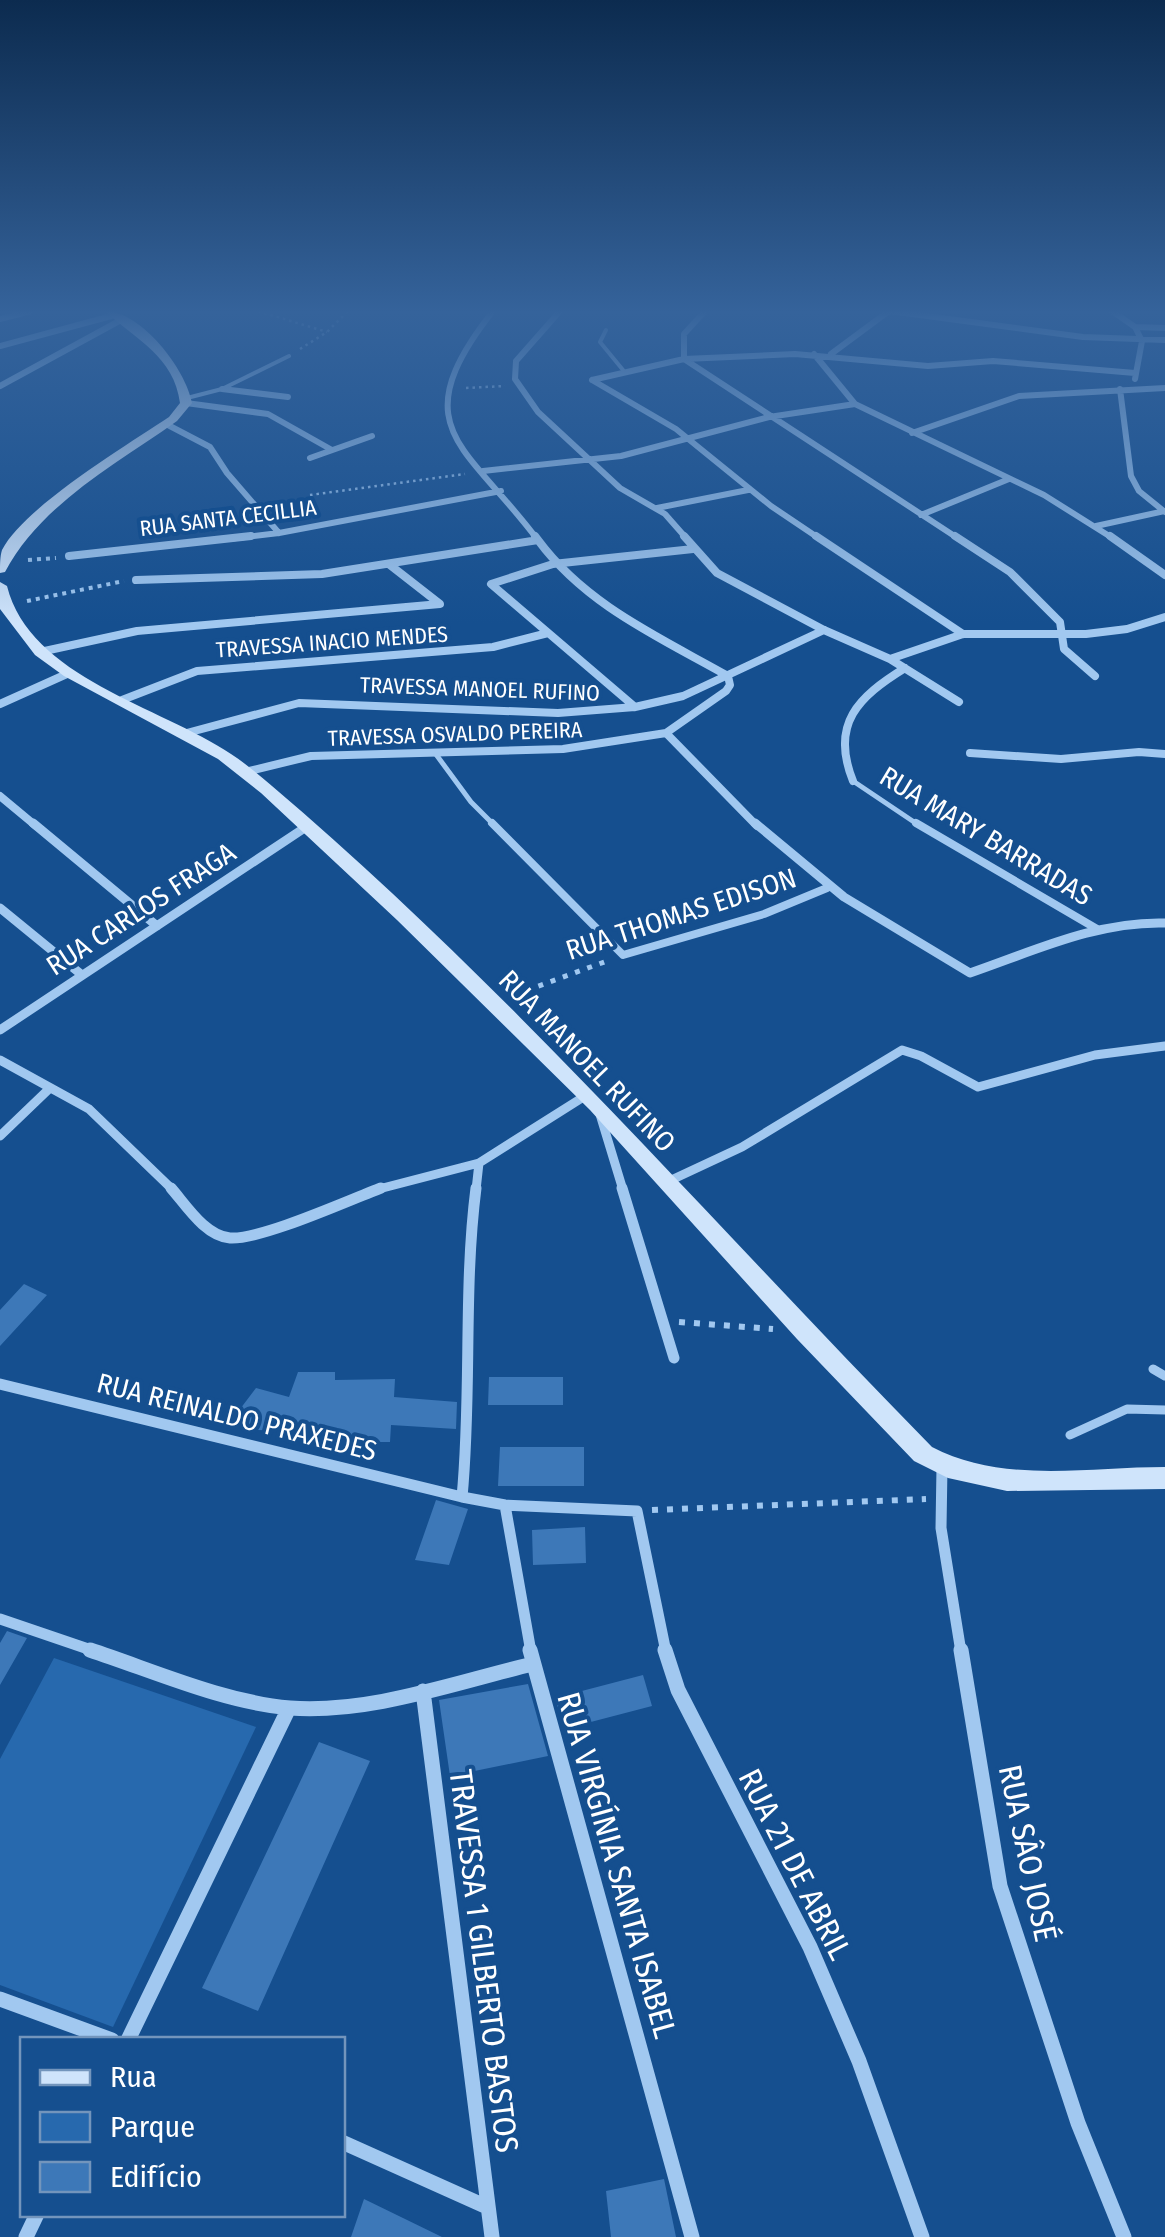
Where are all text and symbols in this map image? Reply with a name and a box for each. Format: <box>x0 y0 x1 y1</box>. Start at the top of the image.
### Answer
street label: RUA SANTA CECILLIA <box>138 494 318 542</box>
street label: TRAVESSA INACIO MENDES <box>215 620 449 664</box>
street label: TRAVESSA MANOEL RUFINO <box>360 671 600 707</box>
street label: TRAVESSA OSVALDO PEREIRA <box>327 716 583 752</box>
street label: RUA MARY BARRADAS <box>874 760 1098 912</box>
street label: RUA CARLOS FRAGA <box>40 835 242 982</box>
street label: RUA THOMAS EDISON <box>562 861 800 967</box>
street label: RUA MANOEL RUFINO <box>492 963 682 1159</box>
street label: RUA REINALDO PRAXEDES <box>94 1366 380 1468</box>
street label: RUA VIRGÍNIA SANTA ISABEL <box>549 1688 685 2042</box>
street label: RUA SÂO JOSÉ <box>991 1761 1065 1945</box>
street label: RUA 21 DE ABRIL <box>731 1762 859 1966</box>
street label: TRAVESSA 1 GILBERTO BASTOS <box>442 1767 526 2155</box>
legend <box>20 2037 345 2217</box>
text: Rua <box>110 2059 157 2095</box>
text: Parque <box>110 2109 195 2145</box>
text: Edifício <box>110 2159 202 2195</box>

